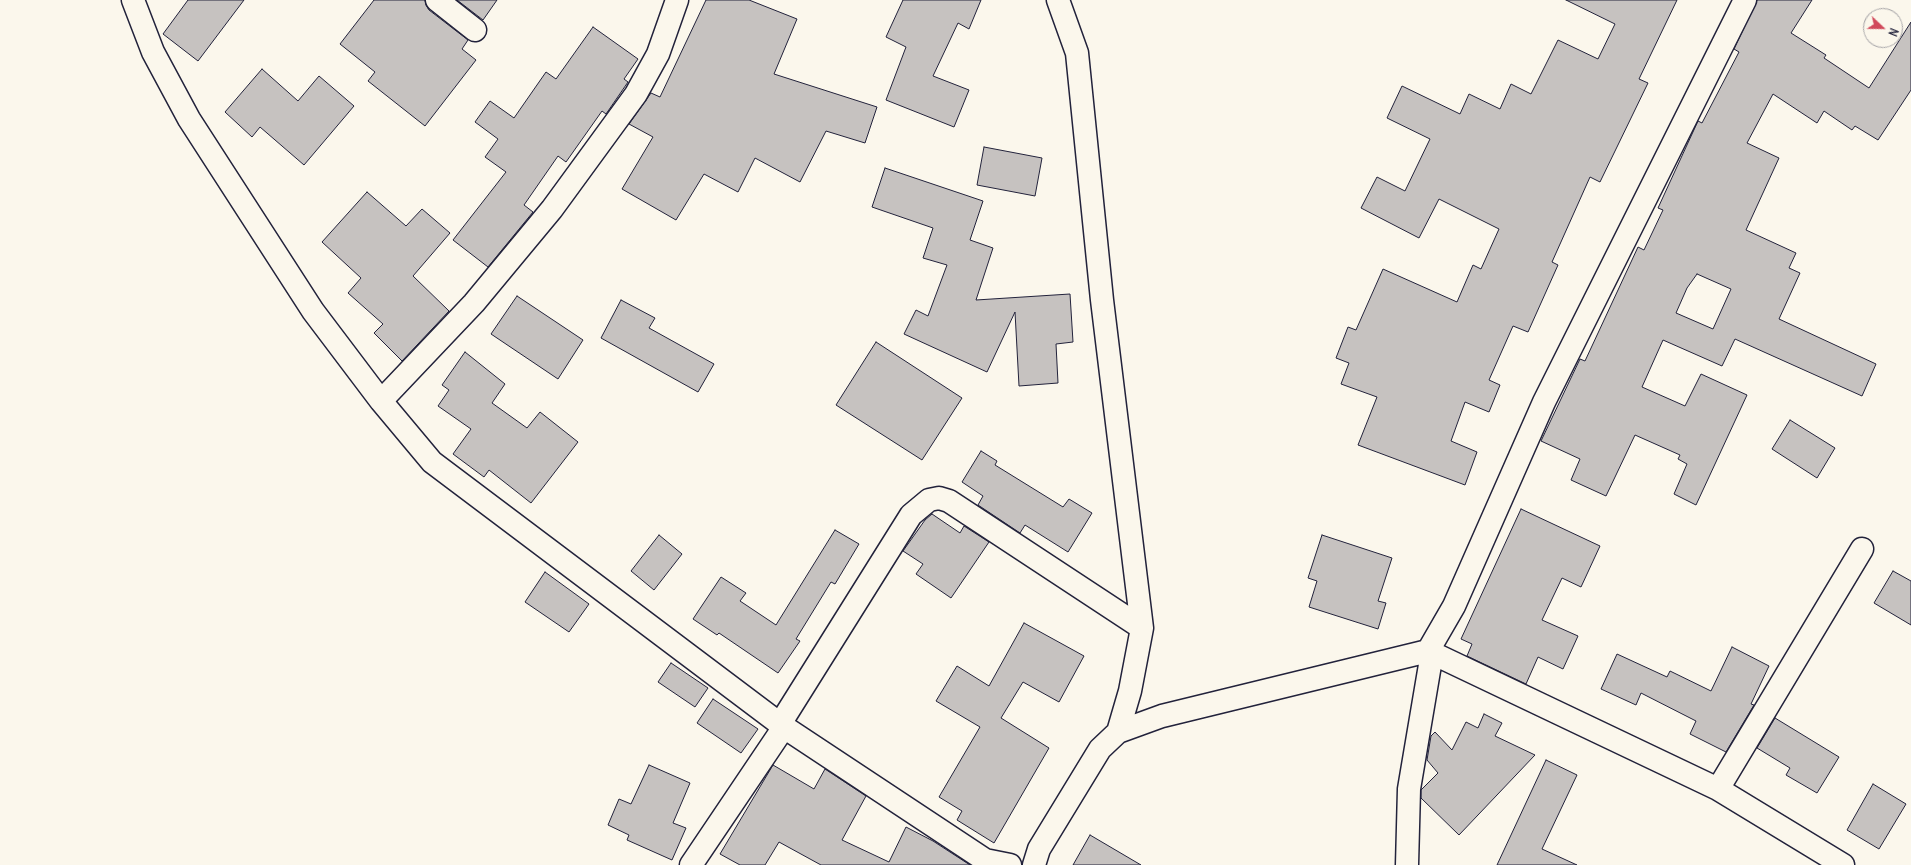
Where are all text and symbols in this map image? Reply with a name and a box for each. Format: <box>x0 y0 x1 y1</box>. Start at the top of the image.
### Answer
north arrow <box>1863 8 1903 48</box>
text: N <box>1885 26 1901 38</box>

